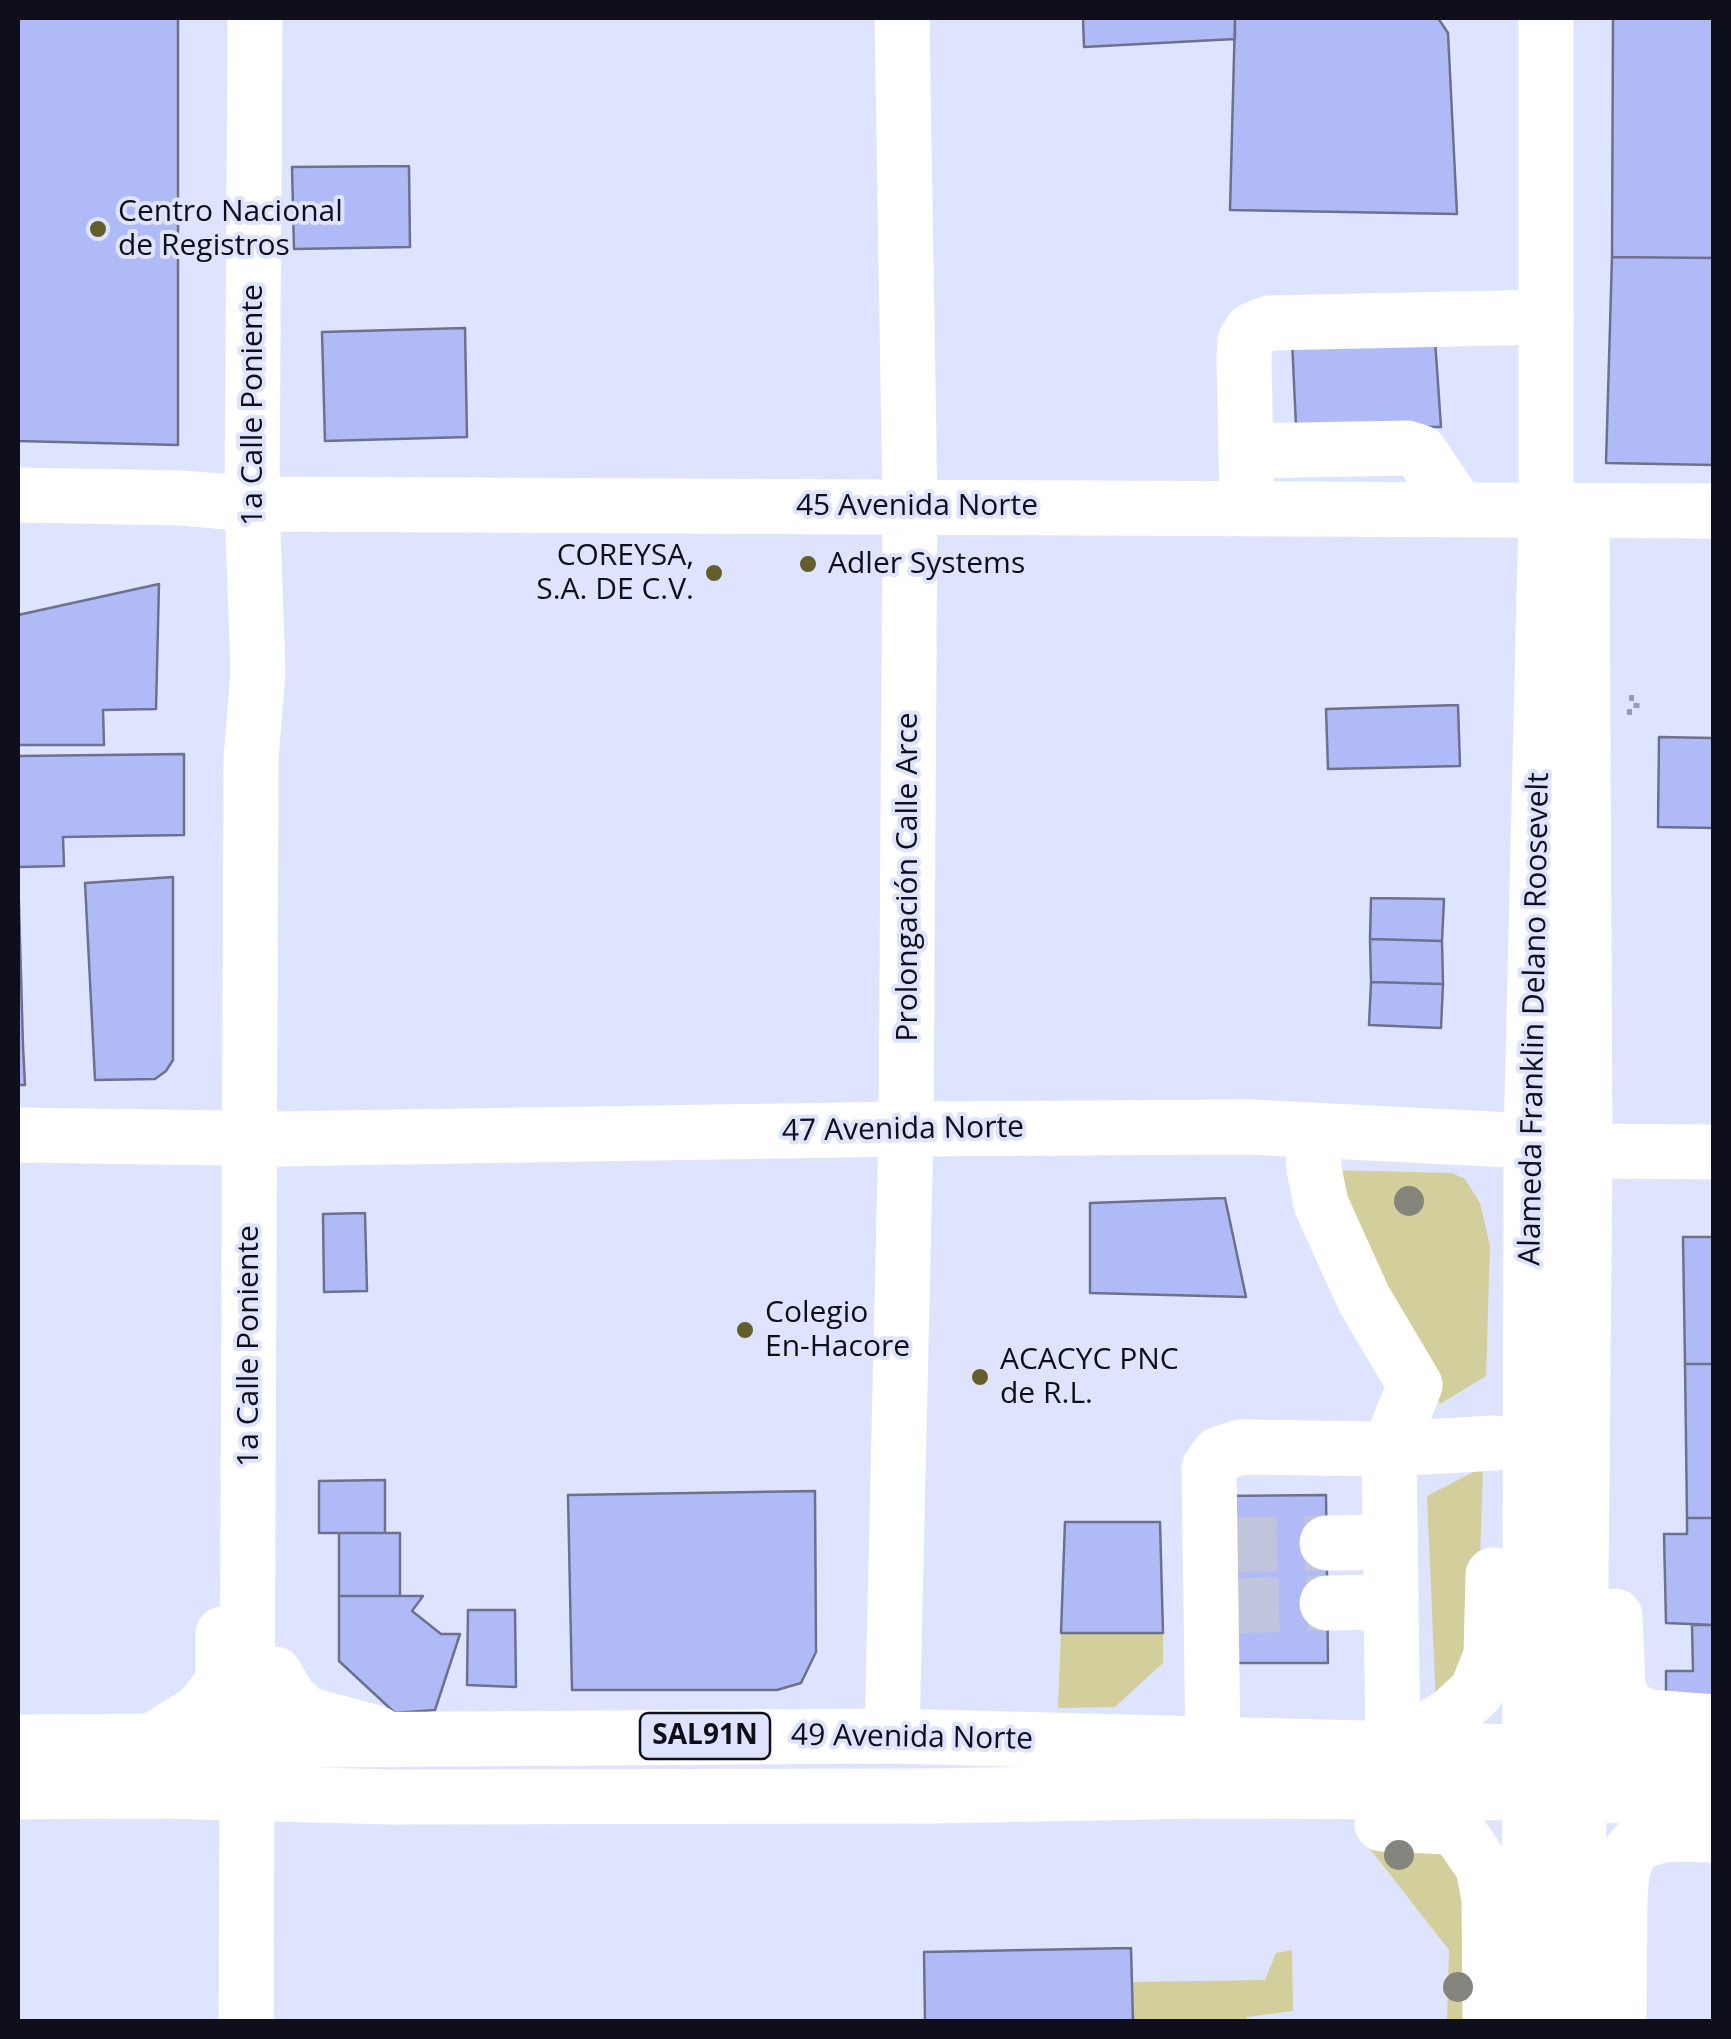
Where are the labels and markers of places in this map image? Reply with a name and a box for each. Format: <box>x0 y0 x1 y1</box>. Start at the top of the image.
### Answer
place label: Centro Nacional de Registros <box>118 194 343 264</box>
marker: Centro Nacional de Registros <box>87 218 109 240</box>
place label: COREYSA, S.A. DE C.V. <box>536 538 694 608</box>
place label: Adler Systems <box>828 546 1025 582</box>
marker: Adler Systems <box>797 553 819 575</box>
marker: COREYSA, S.A. DE C.V. <box>703 562 725 584</box>
place label: Colegio En-Hacore <box>765 1295 910 1366</box>
marker: Colegio En-Hacore <box>734 1319 756 1341</box>
place label: ACACYC PNC de R.L. <box>1000 1342 1179 1412</box>
marker: ACACYC PNC de R.L. <box>969 1366 991 1388</box>

